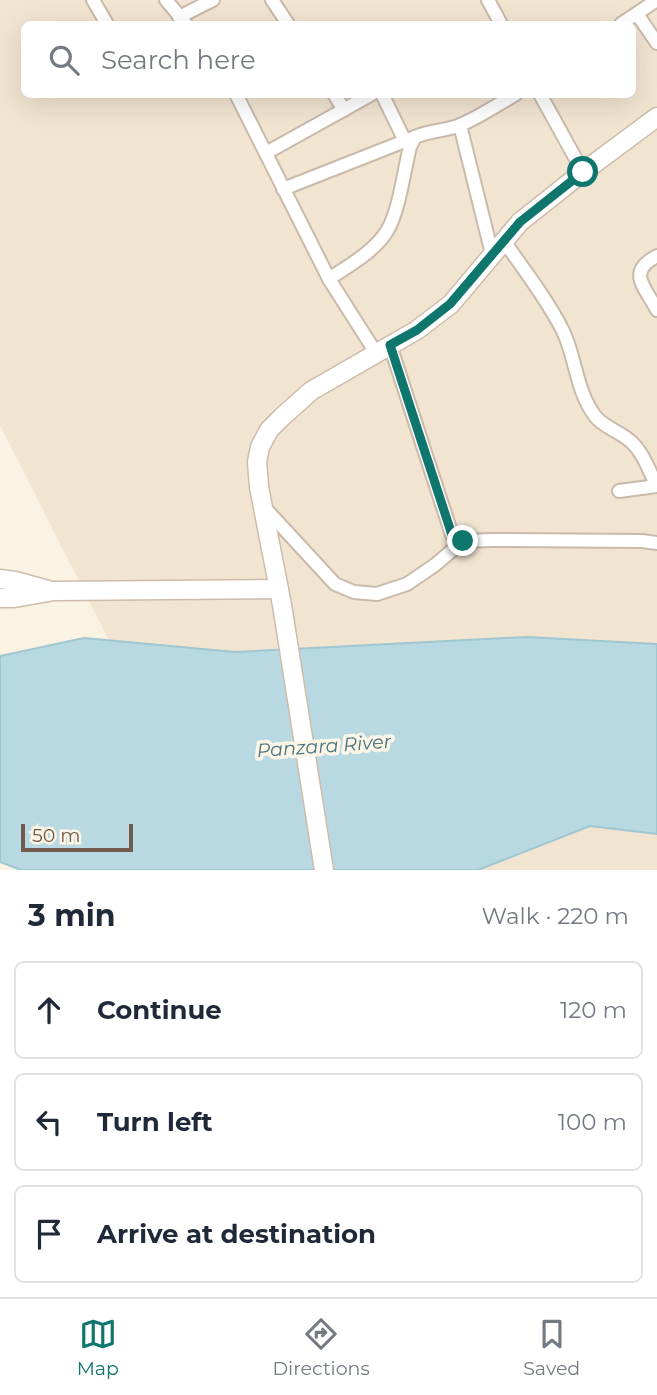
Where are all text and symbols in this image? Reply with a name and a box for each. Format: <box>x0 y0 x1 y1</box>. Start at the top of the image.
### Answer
search box <box>21 21 636 98</box>
icon: search <box>45 41 83 79</box>
text: Search here <box>101 44 256 76</box>
route start <box>567 156 598 187</box>
route end <box>447 525 478 556</box>
water label: Panzara River <box>256 730 392 762</box>
scale bar <box>21 821 133 853</box>
text: 50 m <box>32 824 80 847</box>
text: 3 min <box>28 897 115 934</box>
text: Walk · 220 m <box>482 902 629 930</box>
icon: ahead <box>30 991 68 1029</box>
text: Continue <box>97 994 222 1026</box>
text: 120 m <box>560 996 627 1024</box>
icon: left <box>30 1103 68 1141</box>
text: Turn left <box>97 1106 213 1138</box>
text: 100 m <box>558 1108 627 1136</box>
icon: arrive <box>30 1215 68 1253</box>
text: Arrive at destination <box>97 1218 376 1250</box>
tab: Map <box>77 1315 119 1380</box>
tab: Directions <box>272 1315 370 1380</box>
tab: Saved <box>523 1315 580 1380</box>

